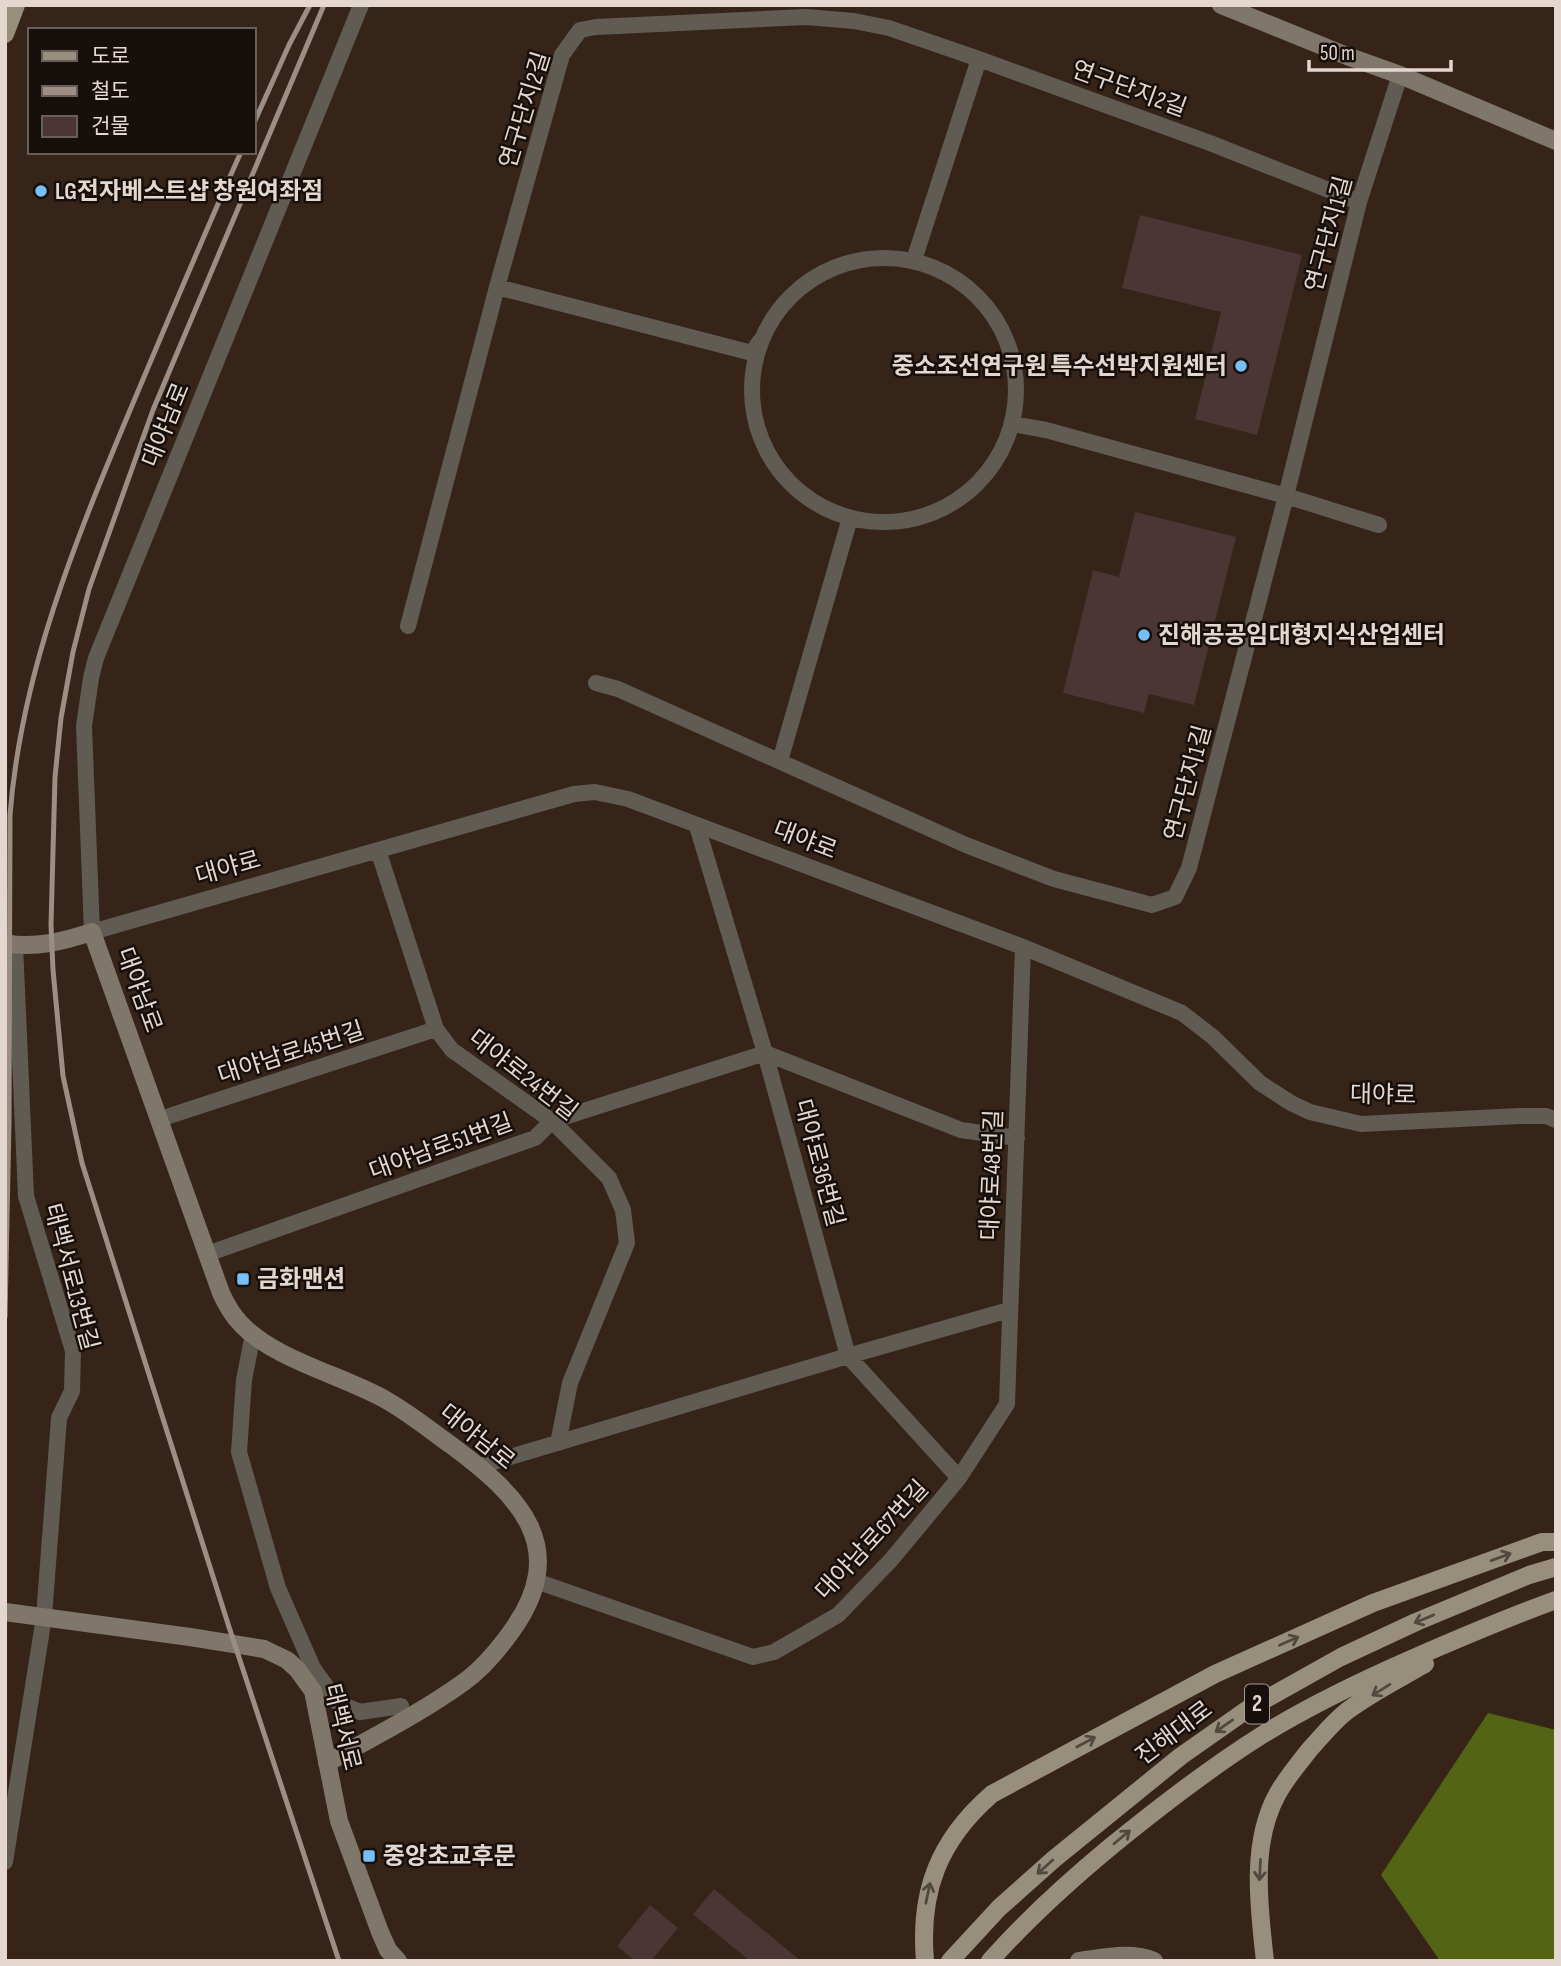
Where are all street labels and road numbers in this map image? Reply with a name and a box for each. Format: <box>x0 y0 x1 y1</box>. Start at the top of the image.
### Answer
street label: 연구단지2길 <box>494 48 556 172</box>
street label: 연구단지2길 <box>1068 55 1190 123</box>
street label: 연구단지1길 <box>1300 173 1358 295</box>
street label: 대야남로 <box>136 379 196 471</box>
street label: 연구단지1길 <box>1159 722 1217 844</box>
street label: 대야로 <box>769 815 841 865</box>
street label: 대야로 <box>192 845 264 891</box>
street label: 대야남로 <box>110 944 168 1036</box>
street label: 대야남로45번길 <box>214 1016 368 1090</box>
street label: 대야로24번길 <box>463 1023 583 1127</box>
street label: 대야로 <box>1350 1080 1416 1110</box>
street label: 대야로36번길 <box>788 1096 850 1230</box>
street label: 대야남로51번길 <box>365 1108 517 1186</box>
street label: 대야로48번길 <box>975 1109 1009 1241</box>
street label: 태백서로13번길 <box>37 1200 105 1354</box>
street label: 대야남로 <box>434 1398 520 1476</box>
street label: 대야남로67번길 <box>809 1474 935 1606</box>
street label: 태백서로 <box>317 1681 367 1773</box>
road number: 2 <box>1245 1684 1269 1723</box>
street label: 진해대로 <box>1130 1695 1218 1771</box>

